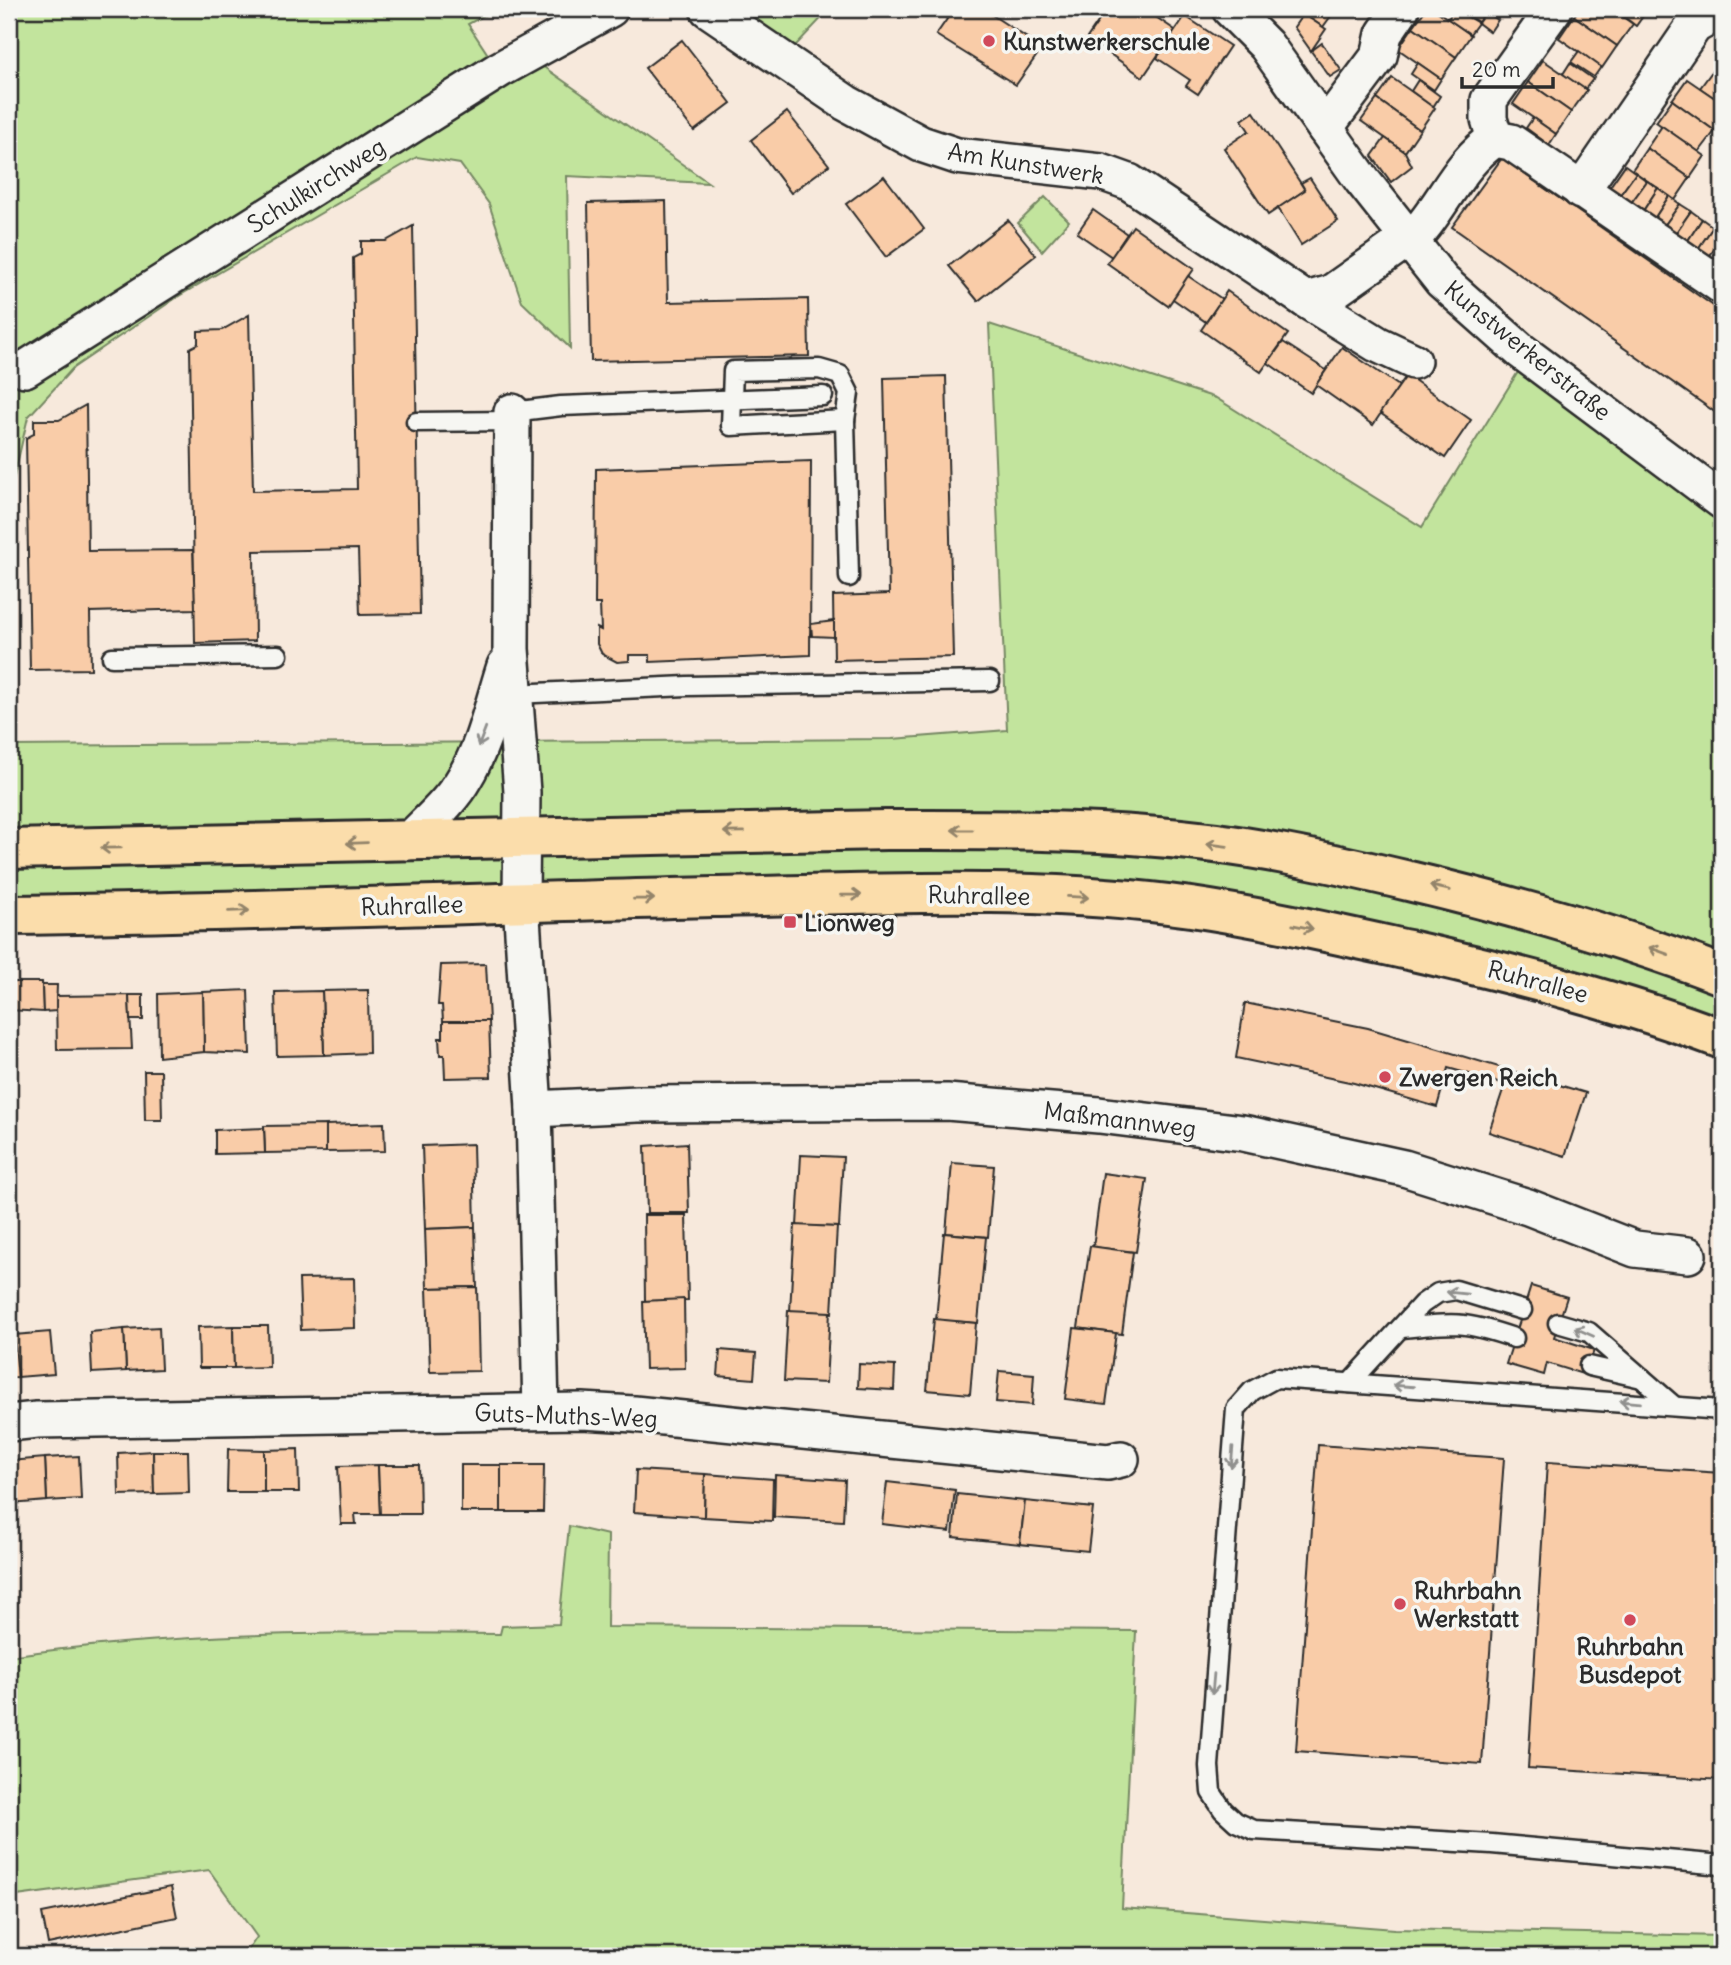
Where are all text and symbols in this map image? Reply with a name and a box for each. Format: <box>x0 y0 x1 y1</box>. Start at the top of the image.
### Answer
place label: Kunstwerkerschule <box>1003 26 1210 56</box>
marker: Kunstwerkerschule <box>981 33 997 49</box>
scale bar <box>1462 46 1552 90</box>
text: 20 m <box>1472 56 1521 83</box>
street label: Schulkirchweg <box>241 131 391 239</box>
street label: Am Kunstwerk <box>946 136 1106 190</box>
street label: Kunstwerkerstraße <box>1438 273 1618 427</box>
one-way arrow <box>475 726 488 748</box>
one-way arrow <box>951 823 974 837</box>
one-way arrow <box>723 825 746 839</box>
one-way arrow <box>346 836 369 850</box>
one-way arrow <box>1206 838 1229 851</box>
one-way arrow <box>100 841 123 855</box>
street label: Ruhrallee <box>927 879 1031 911</box>
one-way arrow <box>1429 881 1452 894</box>
street label: Ruhrallee <box>360 888 464 922</box>
one-way arrow <box>839 888 862 902</box>
one-way arrow <box>1066 891 1089 904</box>
one-way arrow <box>632 892 655 905</box>
one-way arrow <box>227 904 250 918</box>
place label: Lionweg <box>804 907 895 937</box>
marker: Lionweg <box>782 914 798 930</box>
one-way arrow <box>1291 921 1314 934</box>
one-way arrow <box>1648 944 1670 956</box>
street label: Ruhrallee <box>1484 953 1592 1009</box>
place label: Zwergen Reich <box>1399 1062 1558 1092</box>
marker: Zwergen Reich <box>1377 1069 1393 1085</box>
street label: Maßmannweg <box>1042 1095 1198 1143</box>
one-way arrow <box>1446 1286 1469 1299</box>
one-way arrow <box>1574 1325 1595 1338</box>
one-way arrow <box>1392 1379 1415 1392</box>
one-way arrow <box>1619 1395 1642 1408</box>
street label: Guts-Muths-Weg <box>474 1397 658 1433</box>
one-way arrow <box>1225 1446 1238 1468</box>
place label: Ruhrbahn Werkstatt <box>1414 1575 1522 1633</box>
marker: Ruhrbahn Werkstatt <box>1392 1596 1408 1612</box>
marker: Ruhrbahn Busdepot <box>1622 1612 1638 1628</box>
place label: Ruhrbahn Busdepot <box>1576 1631 1684 1689</box>
one-way arrow <box>1206 1672 1219 1695</box>

